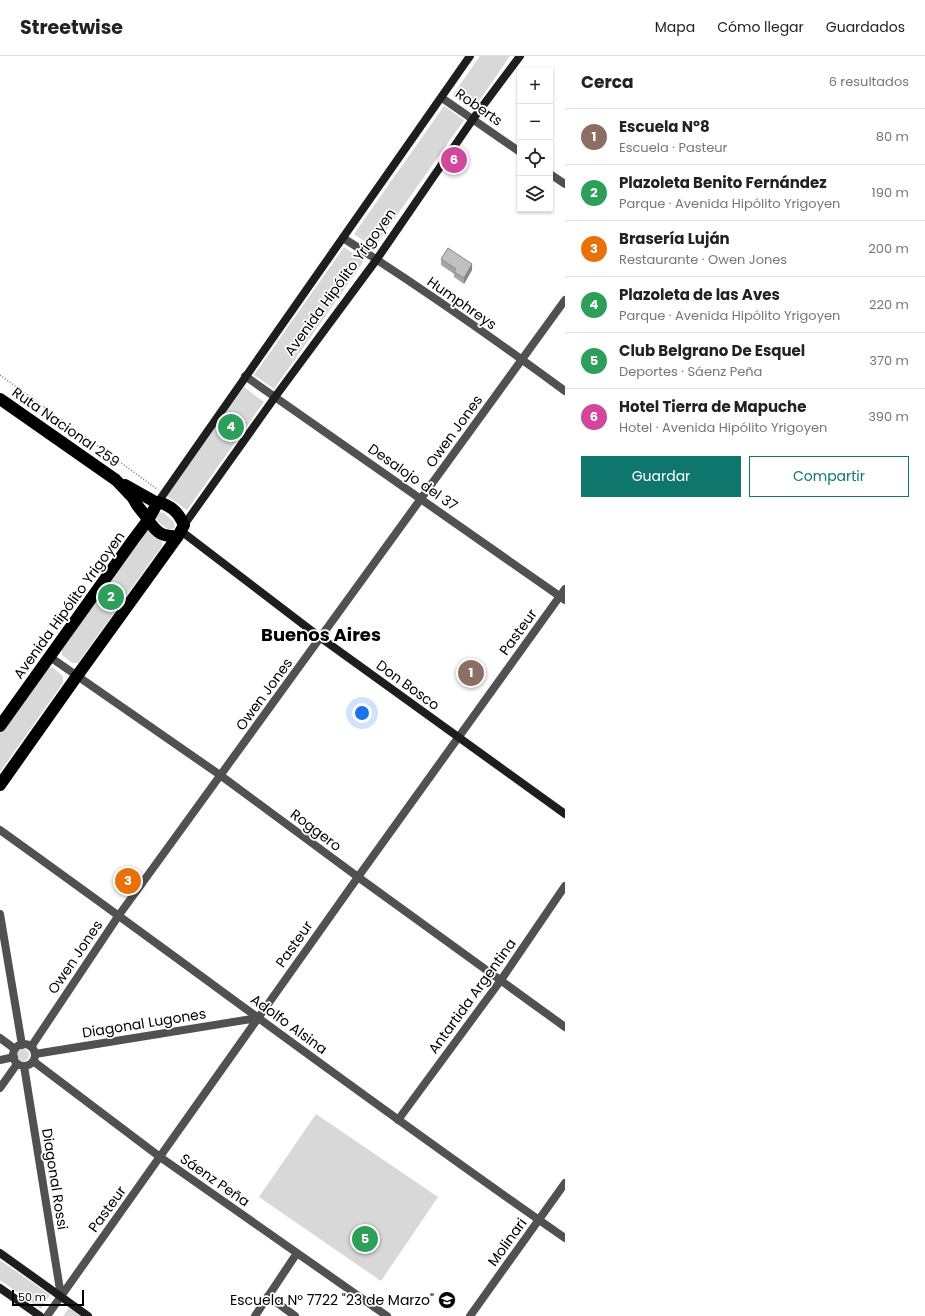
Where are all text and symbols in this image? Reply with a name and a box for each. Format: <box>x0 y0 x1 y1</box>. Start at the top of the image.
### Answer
text: Streetwise <box>20 14 123 41</box>
text: Mapa <box>655 17 695 37</box>
text: Cómo llegar <box>717 17 804 37</box>
text: Guardados <box>826 17 905 37</box>
map controls <box>517 68 553 212</box>
button: + <box>517 68 553 104</box>
text: Cerca <box>581 70 634 94</box>
text: 6 resultados <box>829 72 909 91</box>
street label: Roberts <box>451 84 507 130</box>
button: − <box>517 104 553 140</box>
text: Escuela N°8 <box>619 116 710 137</box>
text: 1 <box>592 127 596 146</box>
text: 80 m <box>876 127 909 146</box>
text: Escuela · Pasteur <box>619 138 727 157</box>
button: locate <box>517 140 553 176</box>
pin: 6 <box>441 145 467 175</box>
text: Plazoleta Benito Fernández <box>619 172 827 193</box>
button: layers <box>517 176 553 212</box>
text: 2 <box>590 183 598 202</box>
text: 190 m <box>872 183 909 202</box>
text: Parque · Avenida Hipólito Yrigoyen <box>619 194 840 213</box>
street label: Avenida Hipólito Yrigoyen <box>280 204 400 360</box>
text: Brasería Luján <box>619 228 730 249</box>
text: 3 <box>590 239 598 258</box>
text: 200 m <box>868 239 909 258</box>
text: Restaurante · Owen Jones <box>619 250 787 269</box>
street label: Humphreys <box>423 272 501 334</box>
text: Plazoleta de las Aves <box>619 284 780 305</box>
text: 4 <box>590 295 598 314</box>
text: 220 m <box>869 295 909 314</box>
text: Parque · Avenida Hipólito Yrigoyen <box>619 306 840 325</box>
text: Club Belgrano De Esquel <box>619 340 805 361</box>
text: 5 <box>590 351 598 370</box>
text: 370 m <box>869 351 909 370</box>
text: Deportes · Sáenz Peña <box>619 362 762 381</box>
street label: Ruta Nacional 259 <box>8 382 124 472</box>
street label: Owen Jones <box>421 391 487 471</box>
text: Hotel Tierra de Mapuche <box>619 396 806 417</box>
text: 6 <box>590 407 598 426</box>
text: 390 m <box>868 407 909 426</box>
pin: 4 <box>218 412 244 442</box>
text: Hotel · Avenida Hipólito Yrigoyen <box>619 418 827 437</box>
street label: Desalojo del 37 <box>364 439 462 516</box>
button: Guardar <box>581 456 741 497</box>
button: Compartir <box>749 456 909 497</box>
street label: Avenida Hipólito Yrigoyen <box>9 527 129 683</box>
pin: 2 <box>98 582 124 612</box>
street label: Pasteur <box>494 605 542 659</box>
district label: Buenos Aires <box>261 622 381 647</box>
street label: Owen Jones <box>231 654 297 734</box>
street label: Don Bosco <box>372 655 444 715</box>
pin: 1 <box>458 658 484 688</box>
your location <box>352 703 372 723</box>
street label: Roggero <box>286 804 346 856</box>
pin: 3 <box>115 866 141 896</box>
street label: Owen Jones <box>43 916 107 998</box>
street label: Pasteur <box>271 917 317 971</box>
street label: Antartida Argentina <box>423 934 521 1058</box>
street label: Adolfo Alsina <box>246 989 332 1059</box>
street label: Diagonal Lugones <box>81 1003 207 1043</box>
street label: Diagonal Rossi <box>37 1127 73 1231</box>
street label: Sáenz Peña <box>176 1149 254 1211</box>
street label: Pasteur <box>83 1182 131 1236</box>
street label: Molinari <box>483 1214 531 1270</box>
pin: 5 <box>352 1224 378 1254</box>
scale bar <box>12 1288 84 1307</box>
text: 50 m <box>18 1289 46 1305</box>
place label: Escuela N° 7722 "23 de Marzo" <box>230 1290 434 1310</box>
school or university icon: Escuela N° 7722 "23 de Marzo" <box>437 1290 457 1310</box>

